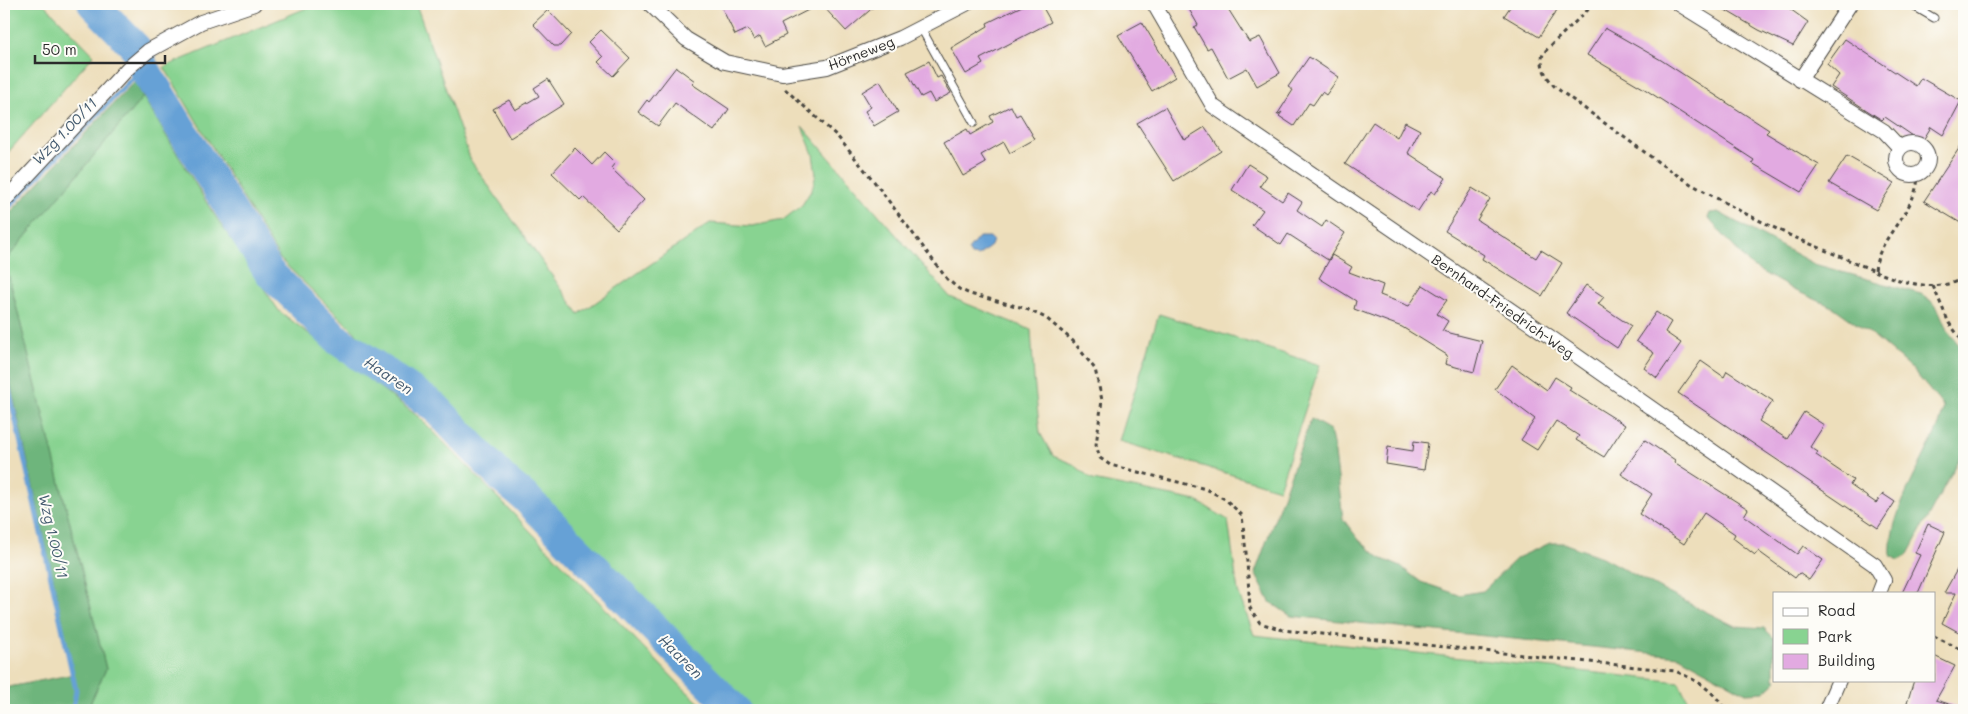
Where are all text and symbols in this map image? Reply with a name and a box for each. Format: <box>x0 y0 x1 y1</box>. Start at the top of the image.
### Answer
scale bar <box>35 32 165 64</box>
street label: Hörneweg <box>825 32 897 74</box>
text: 50 m <box>42 39 77 59</box>
water label: Wzg 1.00/11 <box>27 93 101 169</box>
street label: Bernhard-Friedrich-Weg <box>1428 250 1578 362</box>
water label: Haaren <box>361 351 417 399</box>
water label: Wzg 1.00/11 <box>35 492 73 580</box>
legend <box>1773 592 1936 682</box>
text: Road <box>1818 600 1855 620</box>
text: Park <box>1818 626 1852 646</box>
water label: Haaren <box>655 630 707 682</box>
text: Building <box>1818 650 1875 670</box>

